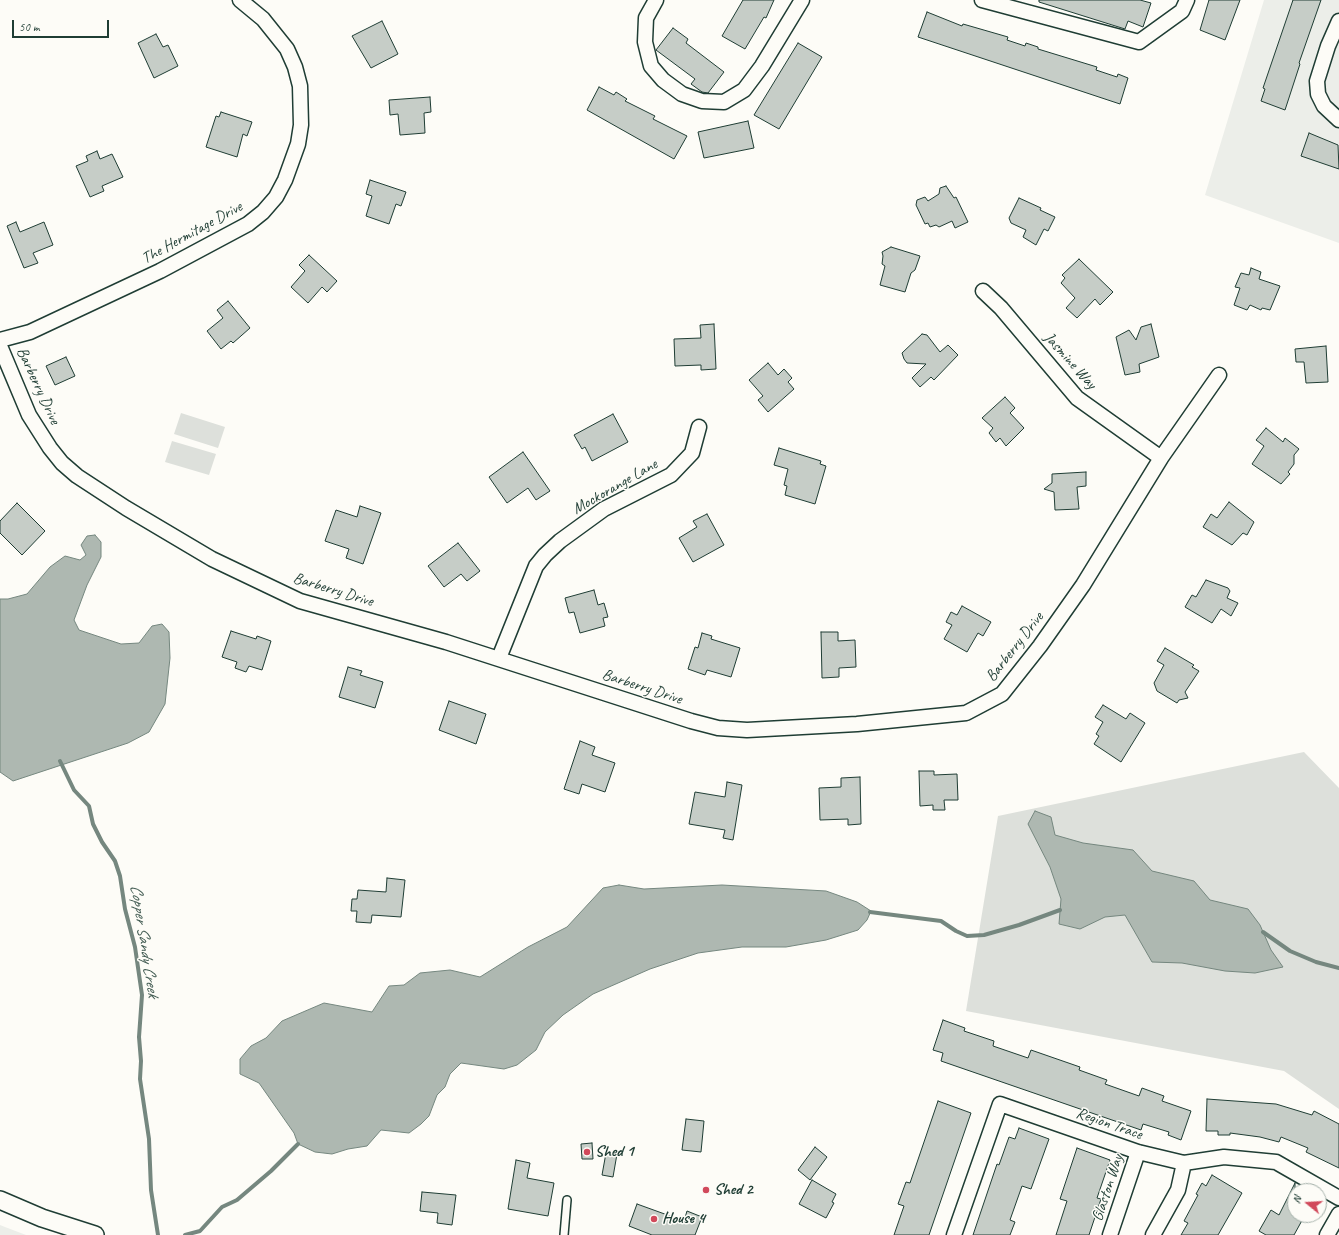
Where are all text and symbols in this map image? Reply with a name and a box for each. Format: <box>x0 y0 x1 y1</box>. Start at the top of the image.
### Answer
scale bar <box>14 12 111 38</box>
text: 50 m <box>19 19 39 35</box>
street label: The Hermitage Drive <box>138 197 246 269</box>
street label: Jasmine Way <box>1039 329 1101 393</box>
street label: Barberry Drive <box>12 344 64 428</box>
street label: Mockorange Lane <box>569 455 661 519</box>
street label: Barberry Drive <box>291 569 375 611</box>
street label: Barberry Drive <box>982 608 1048 686</box>
street label: Barberry Drive <box>600 665 684 709</box>
water label: Copper Sandy Creek <box>125 883 163 999</box>
street label: Region Trace <box>1073 1104 1145 1144</box>
place label: Shed 1 <box>595 1142 634 1162</box>
marker: Shed 1 <box>582 1147 592 1157</box>
street label: Glaston Way <box>1088 1152 1128 1224</box>
place label: Shed 2 <box>714 1180 753 1200</box>
north arrow <box>1287 1183 1327 1223</box>
marker: Shed 2 <box>701 1185 711 1195</box>
text: N <box>1289 1194 1304 1205</box>
place label: House 4 <box>662 1209 705 1229</box>
marker: House 4 <box>649 1214 659 1224</box>

